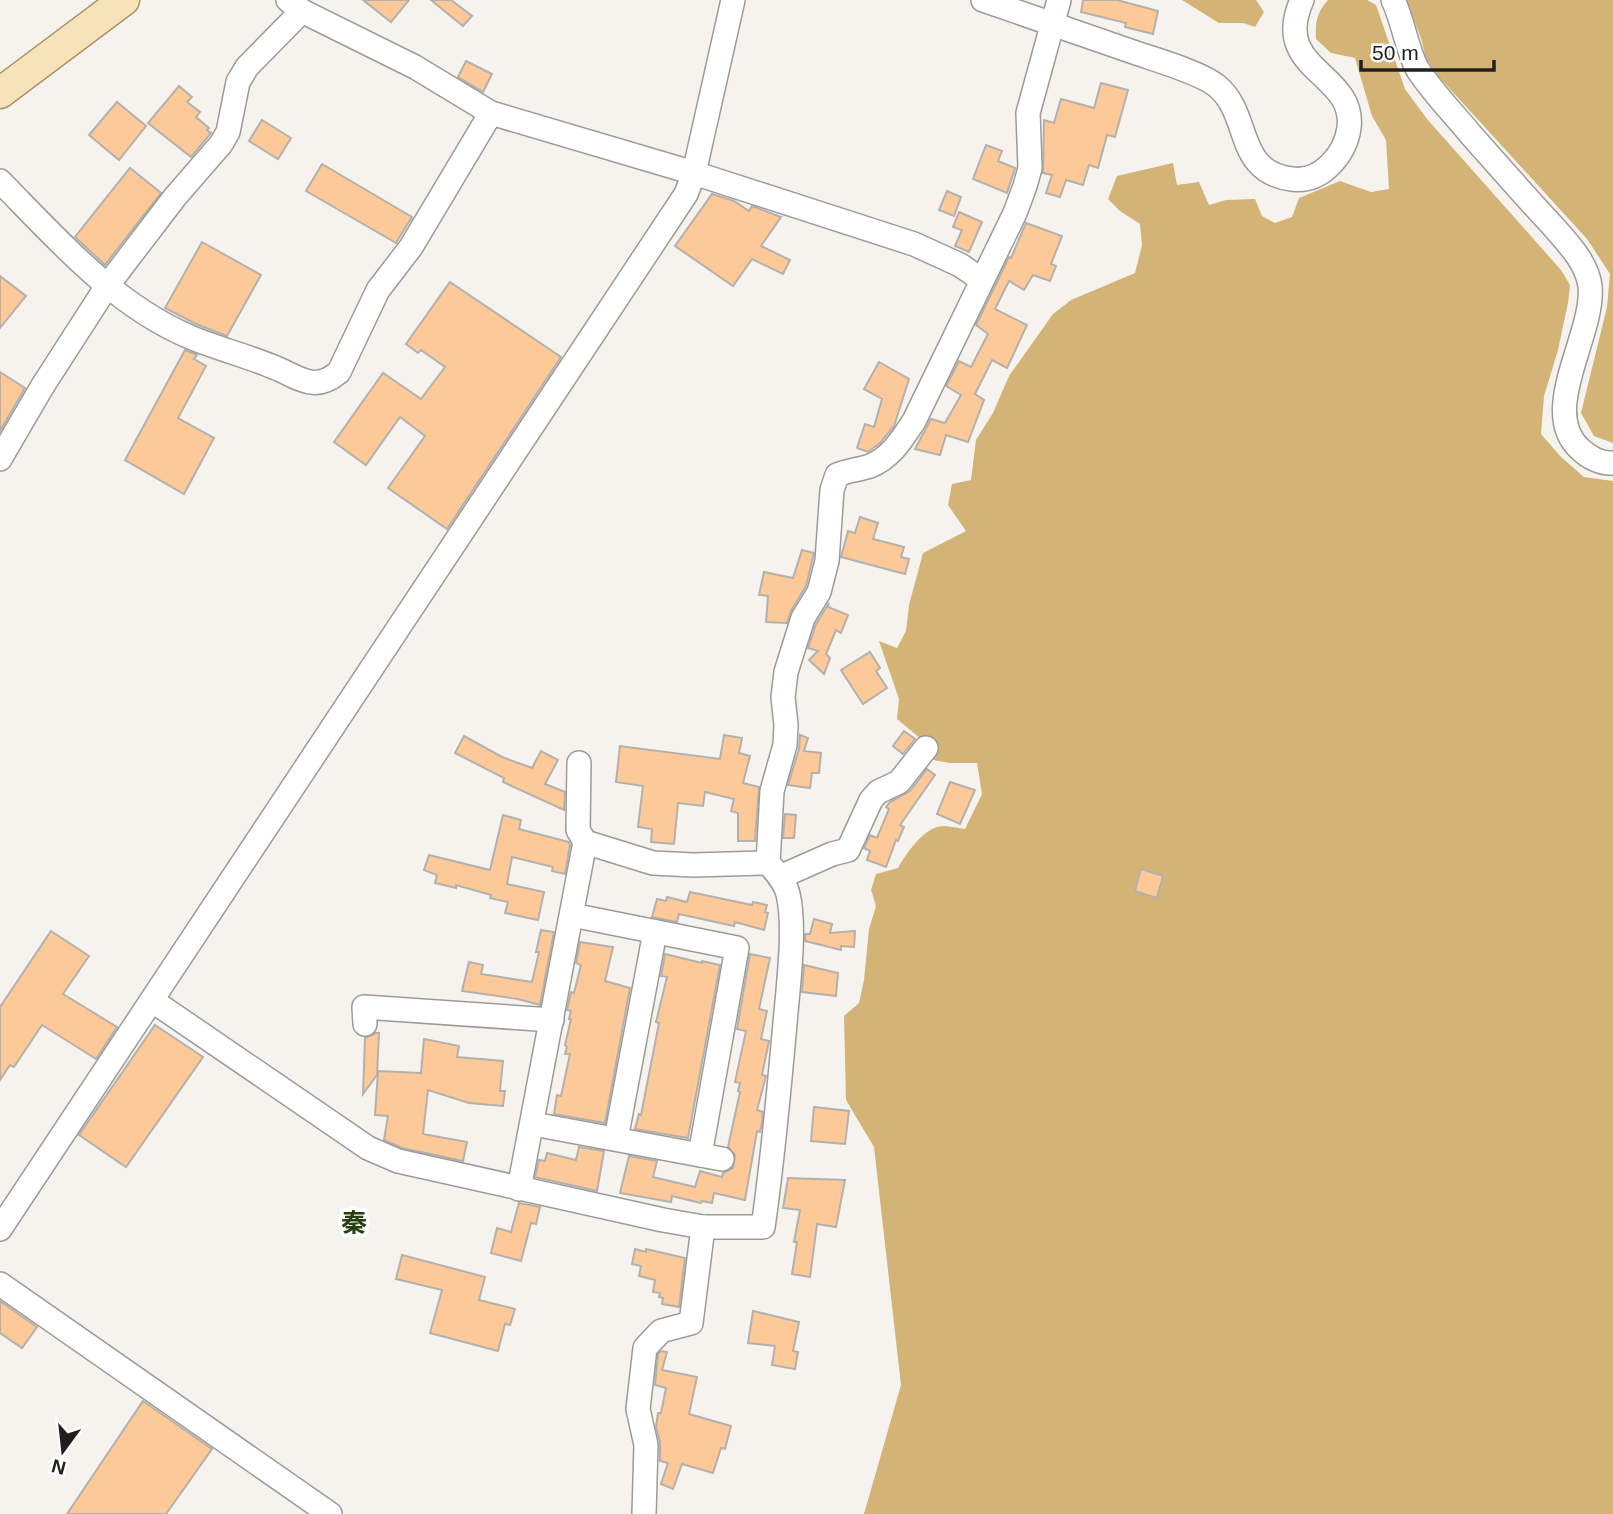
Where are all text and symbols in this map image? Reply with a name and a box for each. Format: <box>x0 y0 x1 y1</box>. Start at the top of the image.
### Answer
scale bar <box>1361 28 1494 72</box>
text: 50 m <box>1372 41 1419 64</box>
district label: 秦 <box>341 1208 367 1238</box>
north arrow <box>28 1416 98 1486</box>
text: N <box>49 1455 68 1479</box>

